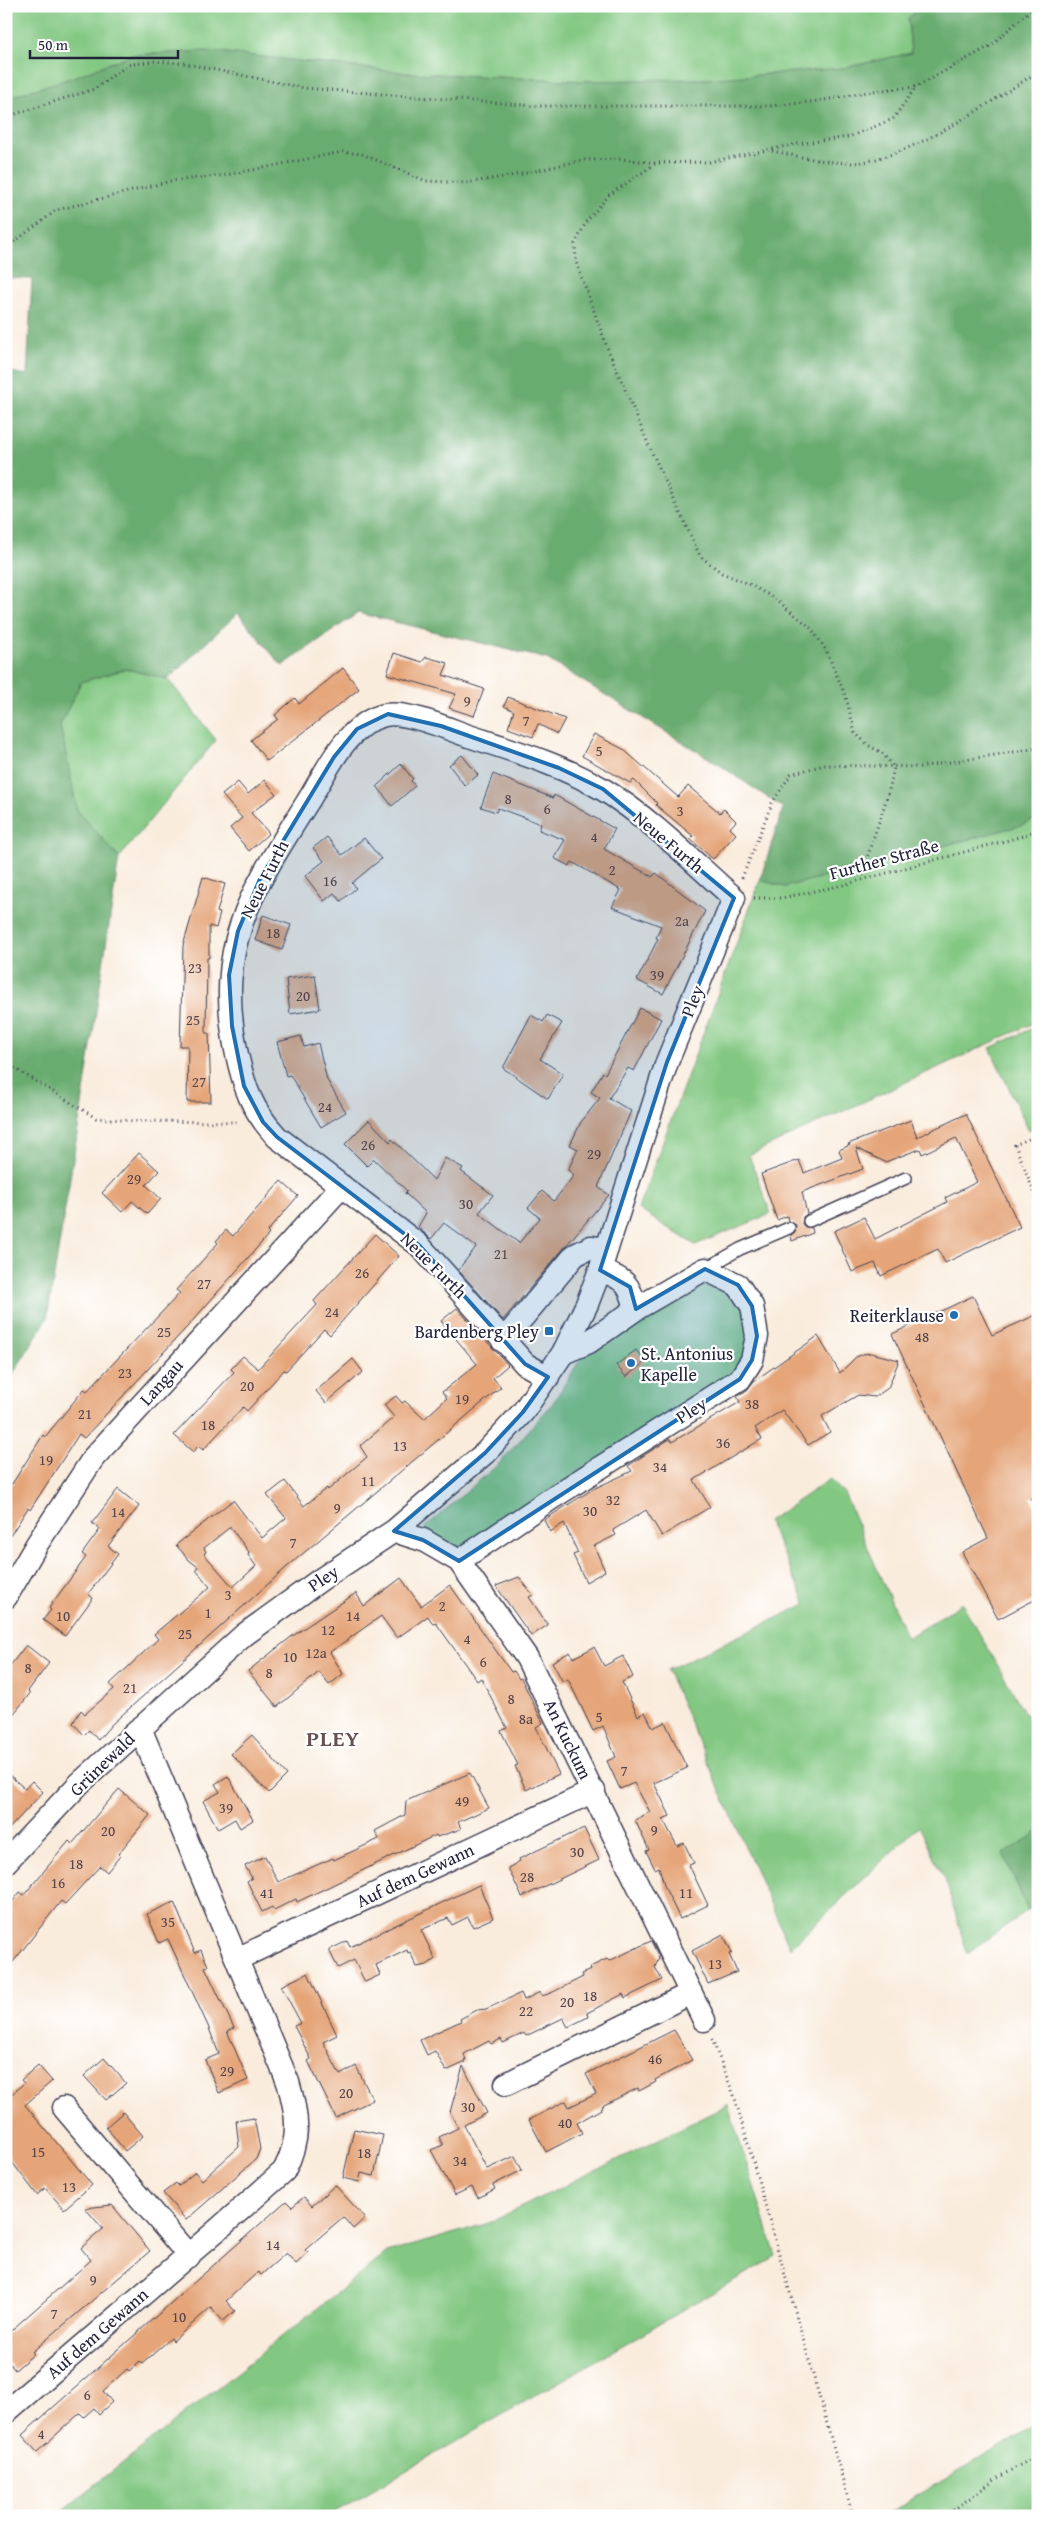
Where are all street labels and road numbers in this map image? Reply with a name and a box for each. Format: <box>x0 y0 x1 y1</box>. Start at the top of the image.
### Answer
street label: Neue Furth <box>628 804 710 880</box>
street label: Further Straße <box>826 831 942 887</box>
street label: Neue Furth <box>233 835 295 923</box>
street label: Pley <box>673 981 711 1021</box>
street label: Neue Furth <box>394 1225 474 1305</box>
street label: Langau <box>133 1352 189 1411</box>
street label: Pley <box>670 1390 712 1430</box>
street label: Pley <box>302 1558 344 1598</box>
street label: An Kuckum <box>537 1694 599 1784</box>
street label: Grünewald <box>63 1726 141 1802</box>
street label: Auf dem Gewann <box>352 1836 478 1914</box>
street label: Auf dem Gewann <box>40 2281 154 2385</box>

